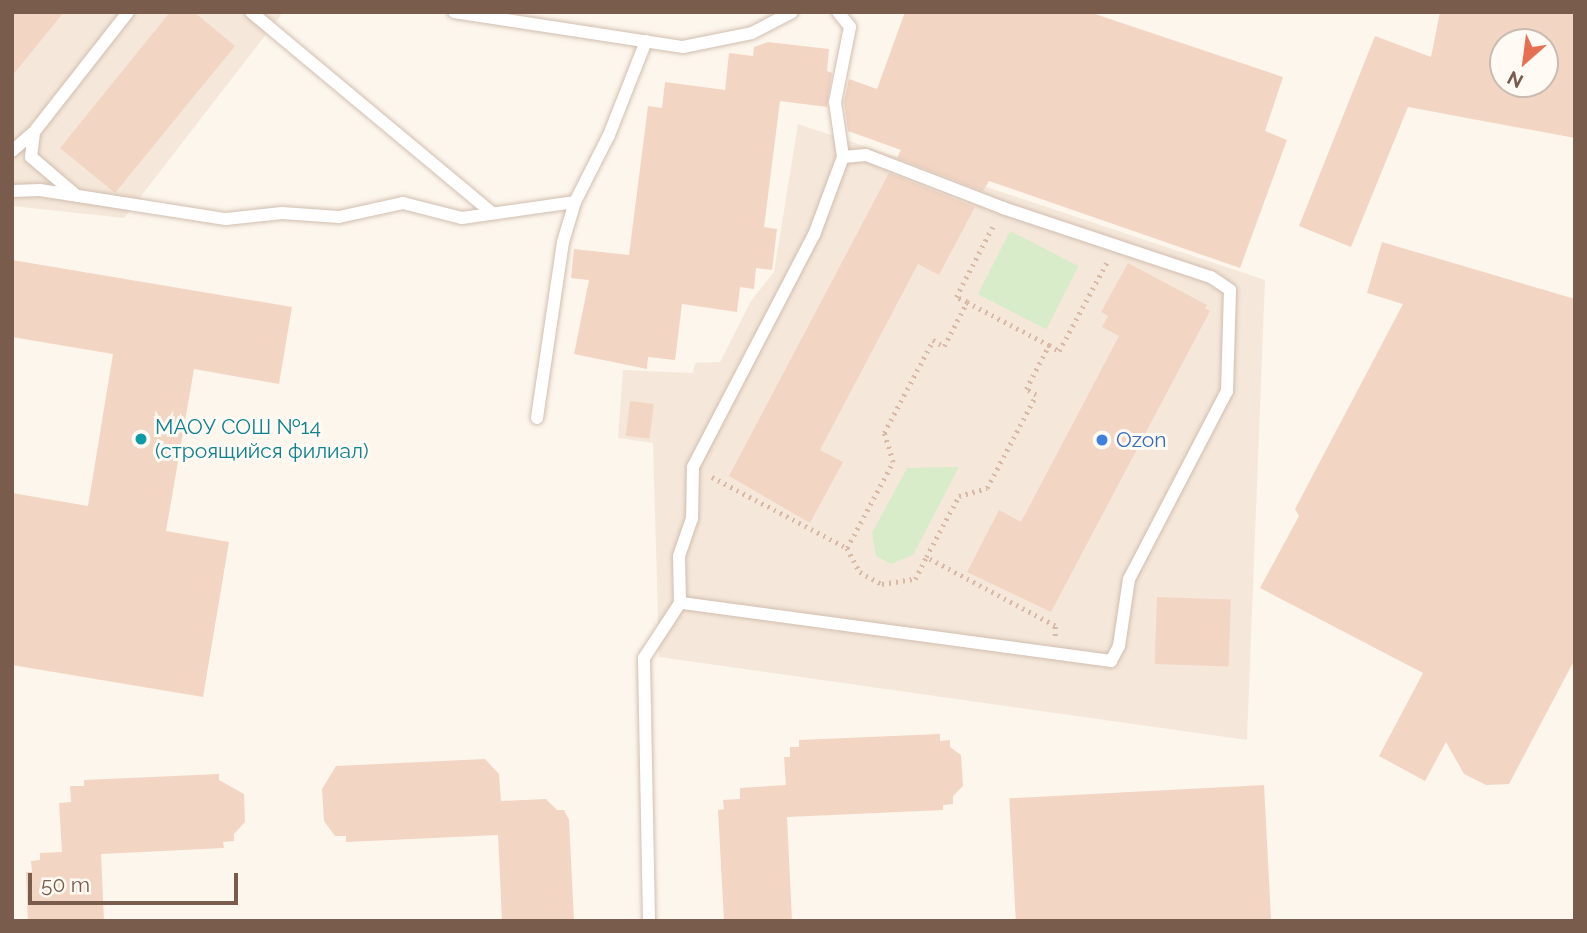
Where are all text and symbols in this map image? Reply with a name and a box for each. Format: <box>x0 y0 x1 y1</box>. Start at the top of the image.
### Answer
north arrow <box>1489 28 1559 98</box>
text: N <box>1504 67 1527 93</box>
place label: МАОУ СОШ №14 (строящийся филиал) <box>155 414 369 464</box>
place label: Ozon <box>1116 427 1167 453</box>
marker: МАОУ СОШ №14 (строящийся филиал) <box>133 431 149 447</box>
marker: Ozon <box>1094 432 1110 448</box>
scale bar <box>32 860 242 904</box>
text: 50 m <box>41 872 90 897</box>

